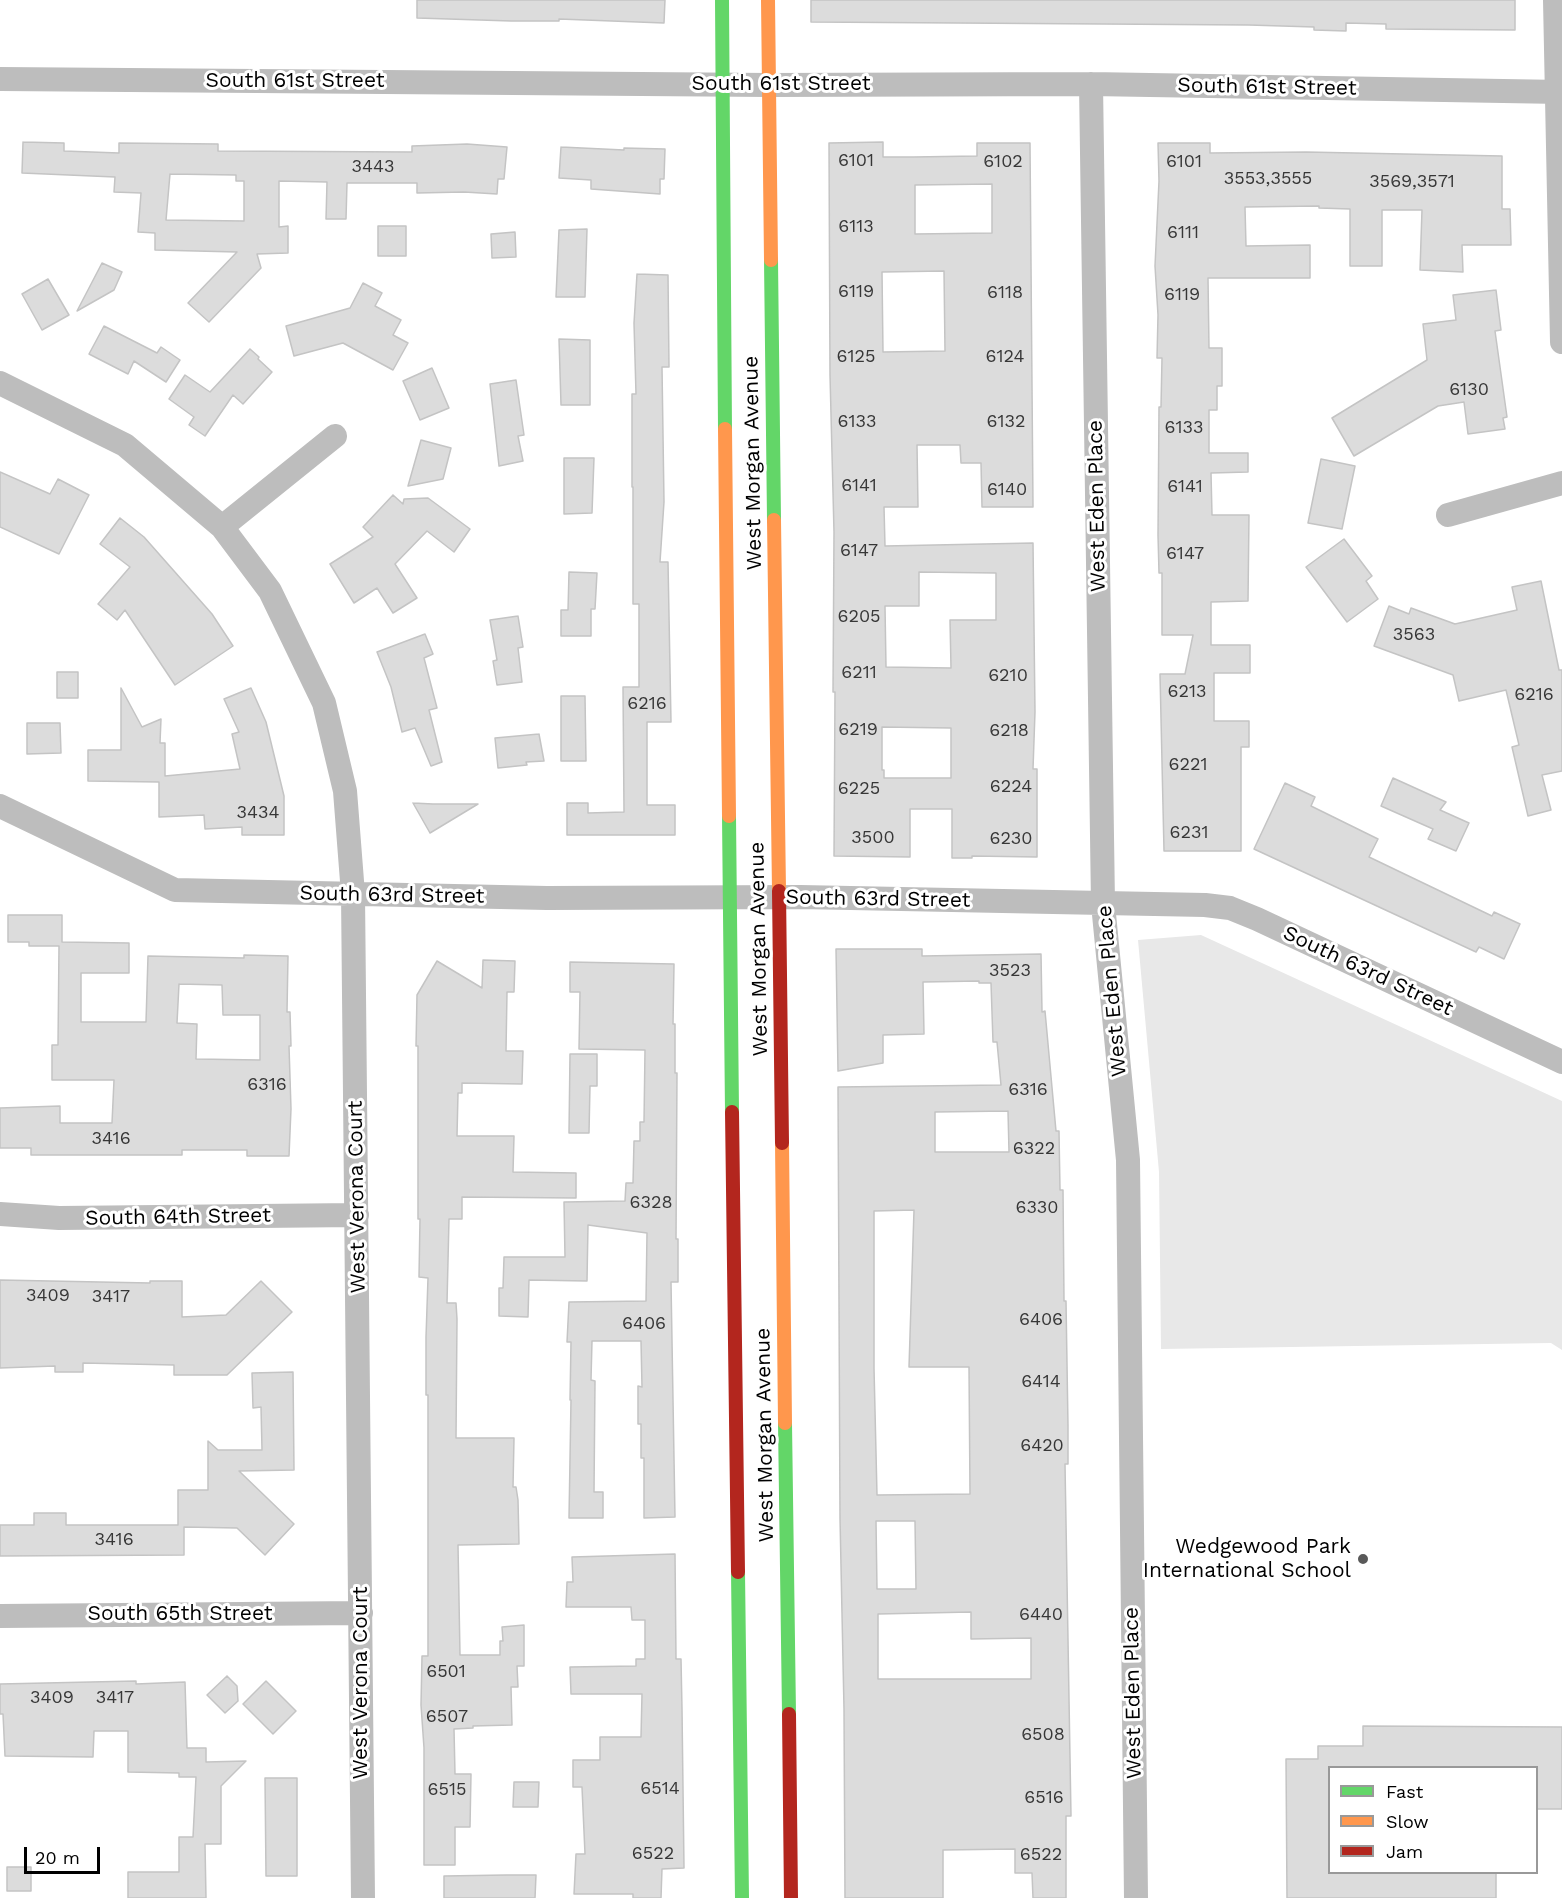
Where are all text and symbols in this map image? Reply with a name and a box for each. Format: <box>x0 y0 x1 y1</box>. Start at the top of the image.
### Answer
street label: South 61st Street <box>205 68 385 94</box>
street label: South 61st Street <box>691 71 871 97</box>
street label: South 61st Street <box>1177 73 1357 101</box>
house number: 6101 <box>838 150 874 172</box>
house number: 6102 <box>983 151 1023 173</box>
house number: 6101 <box>1166 151 1202 173</box>
house number: 3443 <box>352 156 394 178</box>
house number: 3553,3555 <box>1224 168 1312 190</box>
house number: 3569,3571 <box>1369 171 1455 193</box>
house number: 6113 <box>838 216 874 238</box>
house number: 6111 <box>1167 222 1199 244</box>
house number: 6119 <box>838 281 874 303</box>
house number: 6118 <box>987 282 1023 304</box>
house number: 6119 <box>1164 284 1200 306</box>
house number: 6125 <box>837 346 875 368</box>
house number: 6124 <box>986 346 1024 368</box>
street label: West Morgan Avenue <box>739 356 767 570</box>
house number: 6130 <box>1449 379 1489 401</box>
house number: 6133 <box>838 411 876 433</box>
house number: 6132 <box>987 411 1025 433</box>
house number: 6133 <box>1165 417 1203 439</box>
street label: West Eden Place <box>1083 420 1111 592</box>
house number: 6141 <box>841 475 877 497</box>
house number: 6141 <box>1167 476 1203 498</box>
house number: 6140 <box>987 479 1027 501</box>
house number: 6147 <box>840 540 878 562</box>
house number: 6147 <box>1166 543 1204 565</box>
house number: 6205 <box>837 606 881 628</box>
house number: 3563 <box>1393 624 1435 646</box>
house number: 6211 <box>841 662 877 684</box>
house number: 6210 <box>988 665 1028 687</box>
house number: 6213 <box>1168 681 1206 703</box>
house number: 6216 <box>1514 684 1554 706</box>
house number: 6216 <box>627 693 667 715</box>
house number: 6219 <box>838 719 878 741</box>
house number: 6218 <box>989 720 1029 742</box>
house number: 6221 <box>1169 754 1207 776</box>
house number: 6224 <box>990 776 1032 798</box>
house number: 6225 <box>838 778 880 800</box>
house number: 3434 <box>237 802 279 824</box>
house number: 6231 <box>1170 822 1208 844</box>
house number: 3500 <box>851 827 895 849</box>
house number: 6230 <box>989 828 1033 850</box>
street label: West Morgan Avenue <box>745 842 773 1056</box>
street label: South 63rd Street <box>299 881 485 909</box>
street label: South 63rd Street <box>785 885 971 913</box>
street label: West Eden Place <box>1092 904 1132 1078</box>
street label: South 63rd Street <box>1279 921 1457 1021</box>
house number: 3523 <box>989 960 1031 982</box>
house number: 6316 <box>247 1074 287 1096</box>
house number: 6316 <box>1008 1079 1048 1101</box>
street label: West Verona Court <box>343 1100 371 1294</box>
house number: 3416 <box>91 1128 131 1150</box>
house number: 6322 <box>1013 1138 1055 1160</box>
house number: 6328 <box>629 1192 673 1214</box>
house number: 6330 <box>1015 1197 1059 1219</box>
street label: South 64th Street <box>85 1203 271 1231</box>
house number: 3409 <box>26 1285 70 1307</box>
house number: 3417 <box>92 1286 130 1308</box>
house number: 6406 <box>1019 1309 1063 1331</box>
house number: 6406 <box>622 1313 666 1335</box>
street label: West Morgan Avenue <box>751 1328 779 1542</box>
house number: 6414 <box>1021 1371 1061 1393</box>
house number: 6420 <box>1020 1435 1064 1457</box>
house number: 3416 <box>94 1529 134 1551</box>
place label: Wedgewood Park International School <box>1143 1534 1351 1584</box>
marker: Wedgewood Park International School <box>1356 1552 1370 1566</box>
street label: West Verona Court <box>348 1587 374 1779</box>
street label: South 65th Street <box>87 1601 273 1627</box>
house number: 6440 <box>1019 1604 1063 1626</box>
street label: West Eden Place <box>1119 1607 1147 1779</box>
house number: 6501 <box>426 1661 466 1683</box>
house number: 3409 <box>30 1687 74 1709</box>
house number: 3417 <box>96 1687 134 1709</box>
house number: 6507 <box>426 1706 468 1728</box>
house number: 6508 <box>1021 1724 1065 1746</box>
legend <box>1328 1766 1538 1874</box>
house number: 6514 <box>640 1778 680 1800</box>
house number: 6515 <box>428 1779 466 1801</box>
text: Fast <box>1386 1781 1423 1802</box>
house number: 6516 <box>1024 1787 1064 1809</box>
text: Slow <box>1386 1811 1429 1832</box>
scale bar <box>27 1835 104 1873</box>
text: Jam <box>1386 1841 1423 1862</box>
house number: 6522 <box>632 1843 674 1865</box>
house number: 6522 <box>1020 1844 1062 1866</box>
text: 20 m <box>35 1847 80 1868</box>

